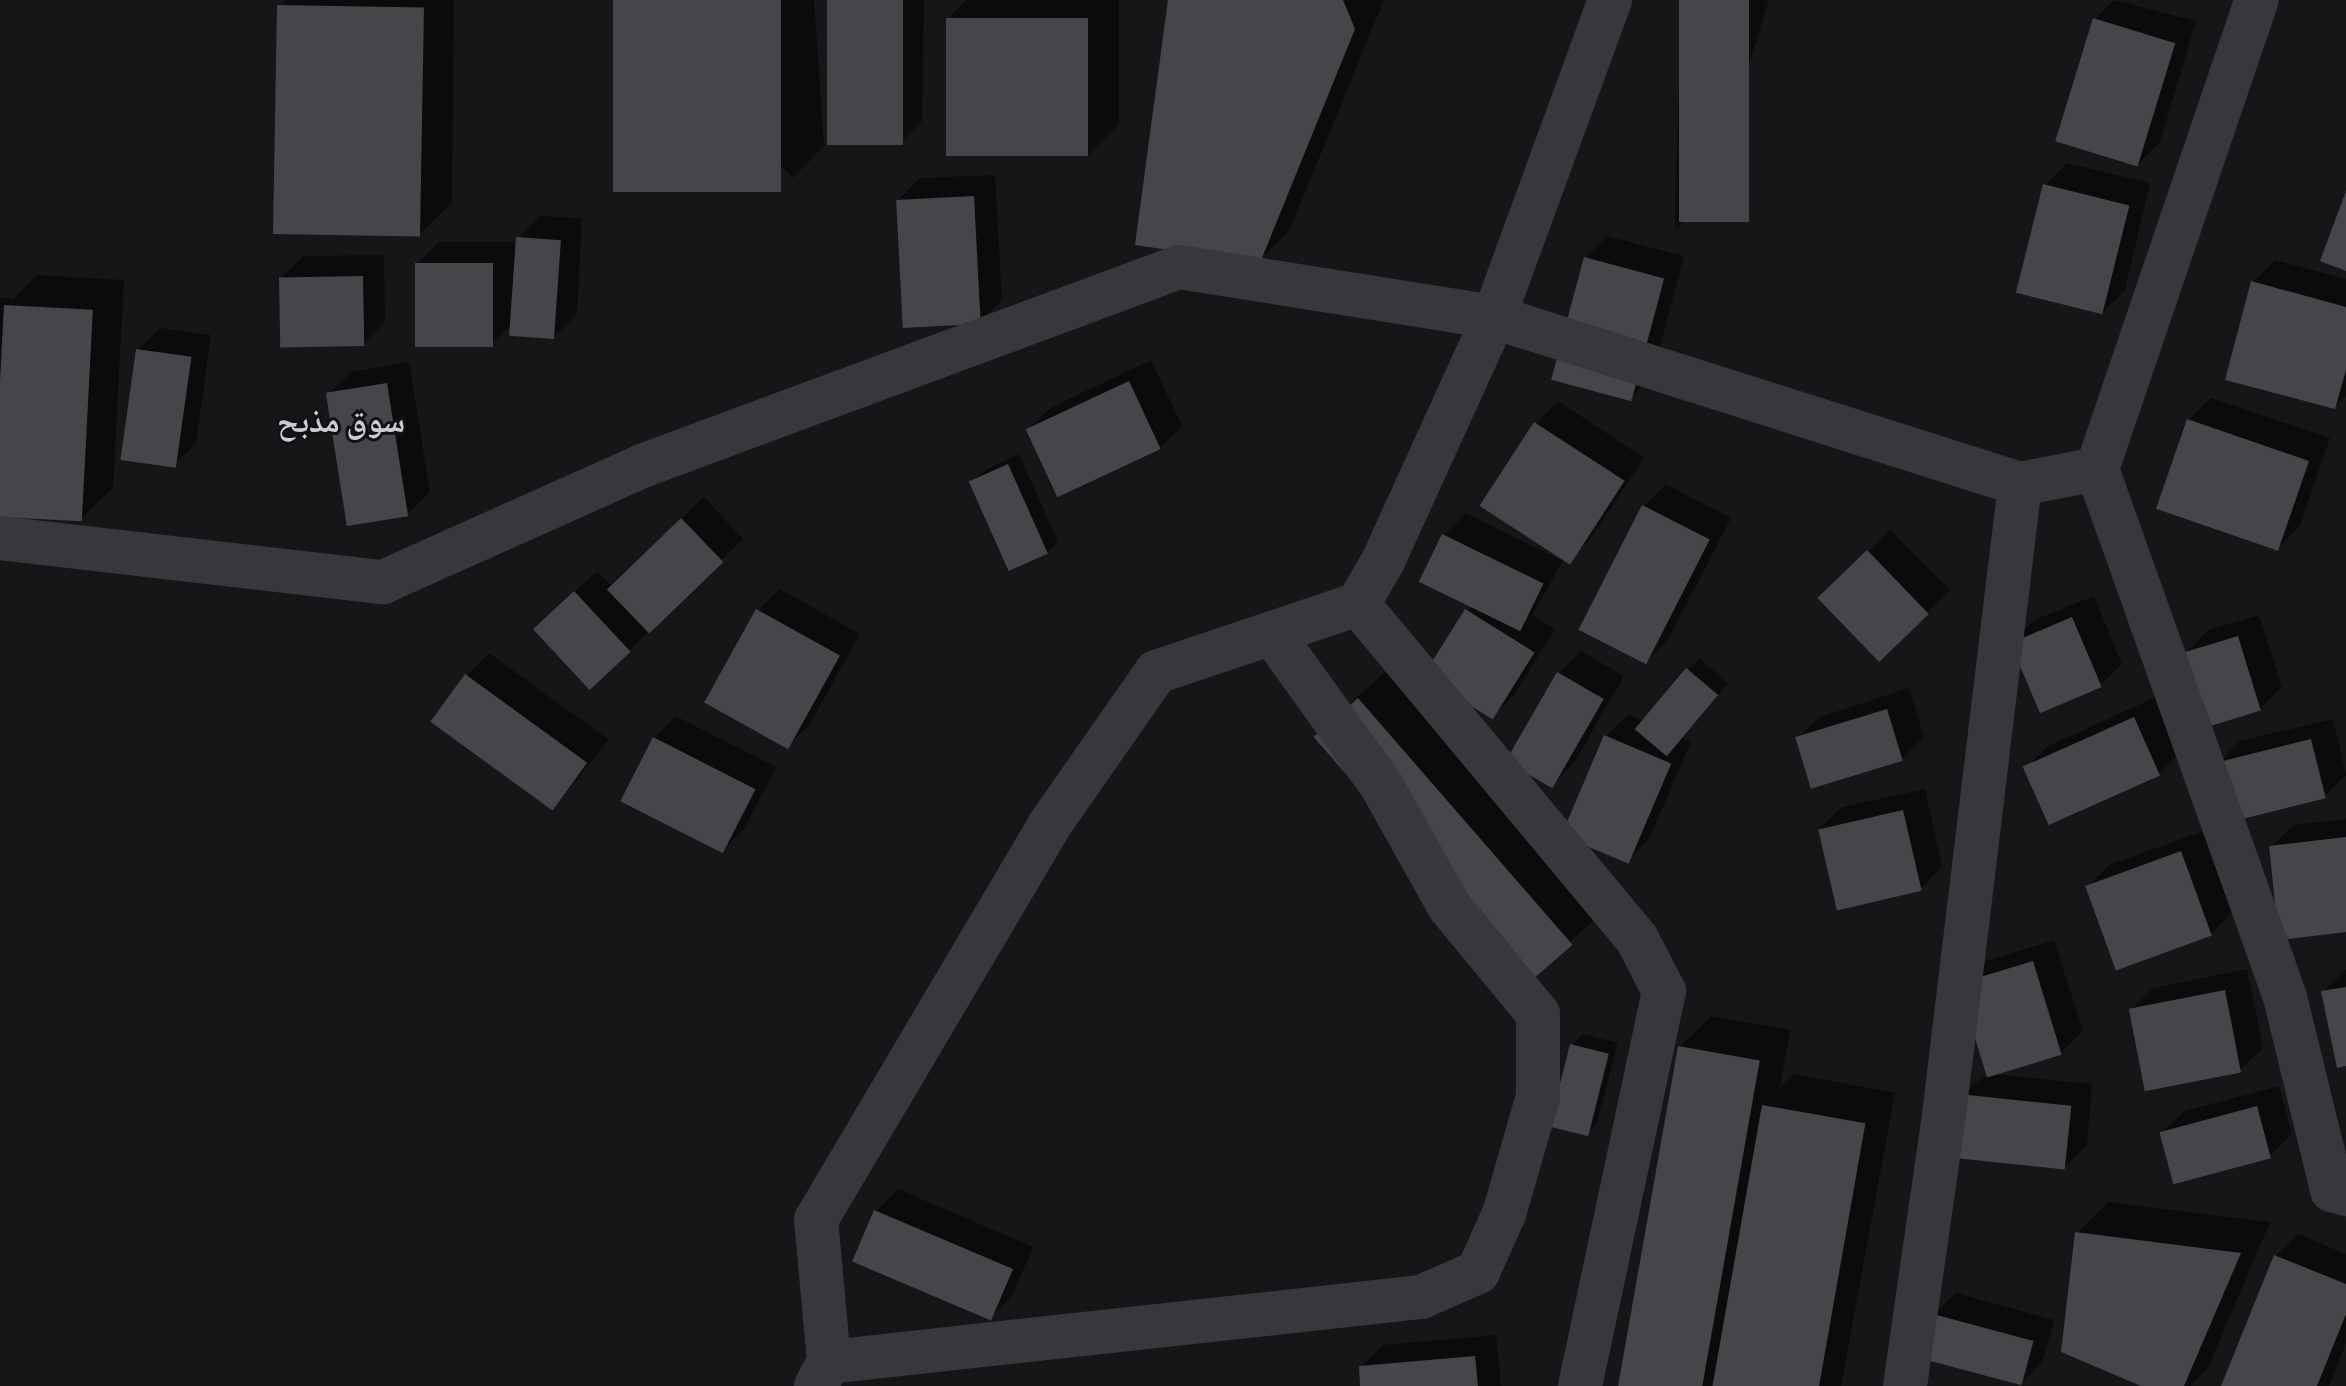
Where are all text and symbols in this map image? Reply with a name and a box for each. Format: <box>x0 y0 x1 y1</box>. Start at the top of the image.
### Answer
district label: سوق مذبح <box>277 401 405 439</box>

